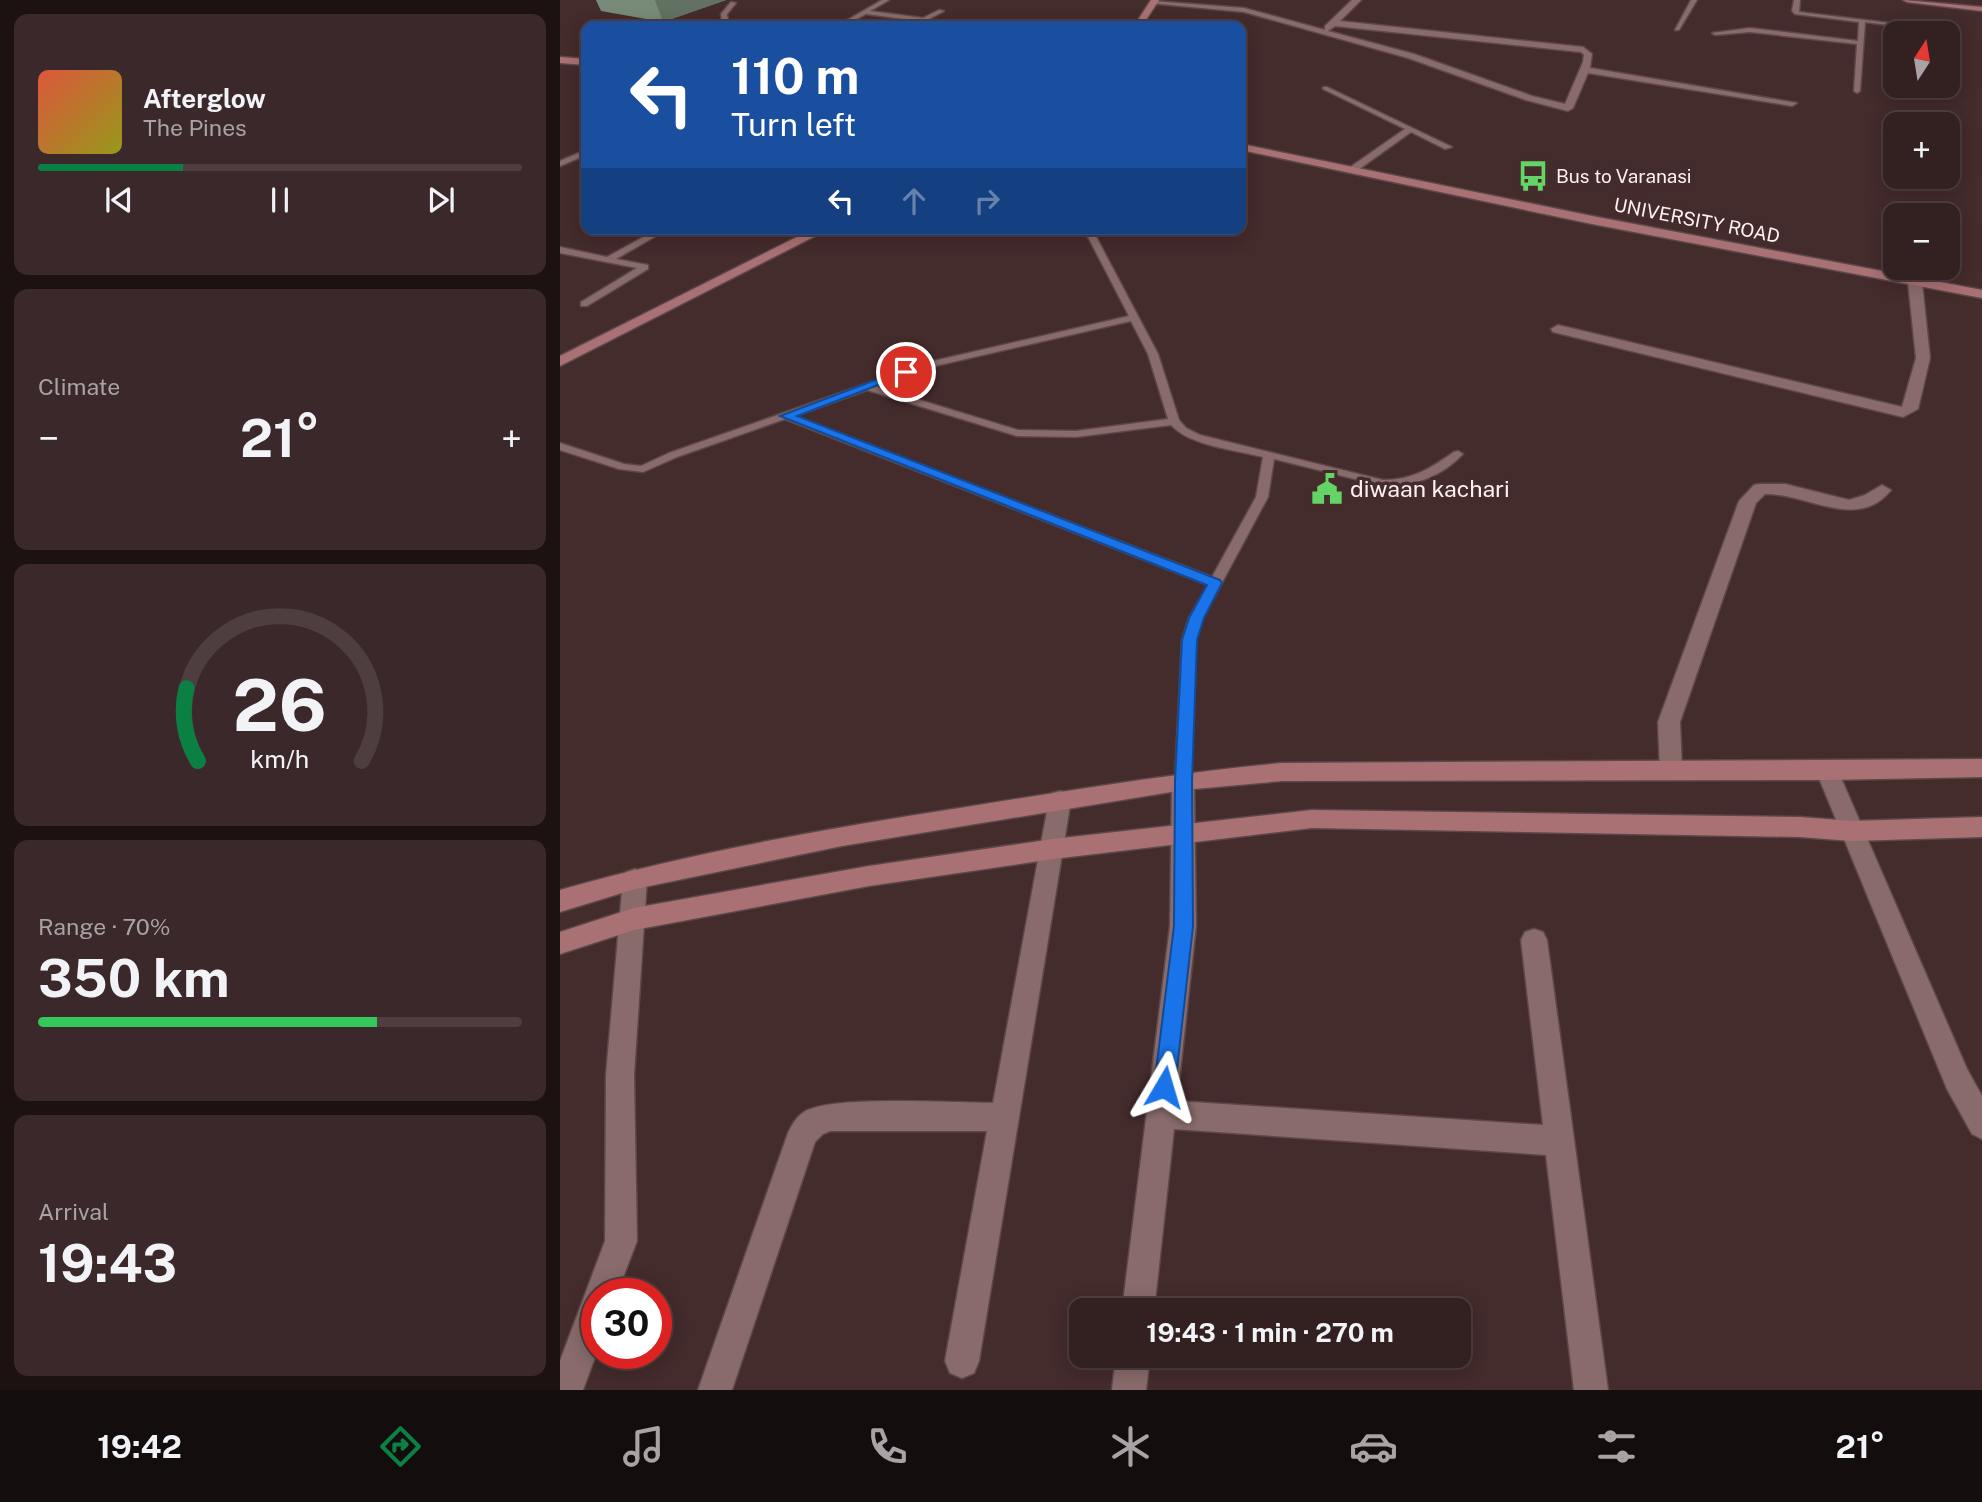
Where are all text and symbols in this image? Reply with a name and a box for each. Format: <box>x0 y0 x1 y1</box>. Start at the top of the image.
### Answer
north arrow <box>1883 21 1960 98</box>
map controls <box>1883 21 1960 280</box>
text: 110 m <box>731 47 859 105</box>
icon: left <box>616 49 707 140</box>
text: Afterglow <box>143 83 266 114</box>
text: Turn left <box>731 106 856 143</box>
button: + <box>1883 112 1960 189</box>
text: The Pines <box>143 114 247 141</box>
bus stop icon: Bus to Varanasi <box>1516 159 1550 193</box>
place label: Bus to Varanasi <box>1556 165 1692 187</box>
icon: previous <box>100 181 138 219</box>
icon: pause <box>261 181 299 219</box>
icon: next <box>422 181 460 219</box>
icon: left <box>822 182 860 220</box>
icon: ahead <box>895 182 933 220</box>
icon: right <box>968 182 1006 220</box>
street label: UNIVERSITY ROAD <box>1612 193 1782 247</box>
button: − <box>1883 203 1960 280</box>
pin <box>876 342 936 402</box>
icon: arrive <box>887 353 925 391</box>
text: Climate <box>38 373 120 400</box>
text: 21° <box>240 408 320 469</box>
text: − <box>38 416 59 461</box>
text: + <box>501 416 522 461</box>
public building icon: diwaan kachari <box>1310 472 1344 506</box>
place label: diwaan kachari <box>1350 475 1510 502</box>
text: 26 <box>233 662 327 747</box>
text: km/h <box>251 744 309 774</box>
text: Range · 70% <box>38 913 171 940</box>
text: 350 km <box>38 948 230 1009</box>
position arrow <box>1127 1050 1201 1124</box>
text: Arrival <box>38 1198 109 1225</box>
text: 19:43 <box>38 1233 177 1294</box>
speed limit sign: 30 <box>581 1278 672 1369</box>
text: 19:43 · 1 min · 270 m <box>1146 1317 1394 1348</box>
icon: directions <box>376 1422 425 1471</box>
icon: music <box>619 1422 668 1471</box>
icon: phone <box>863 1422 912 1471</box>
icon: climate <box>1106 1422 1155 1471</box>
icon: car <box>1349 1422 1398 1471</box>
icon: filters <box>1592 1422 1641 1471</box>
text: 19:42 <box>97 1428 182 1465</box>
text: 21° <box>1836 1428 1885 1465</box>

